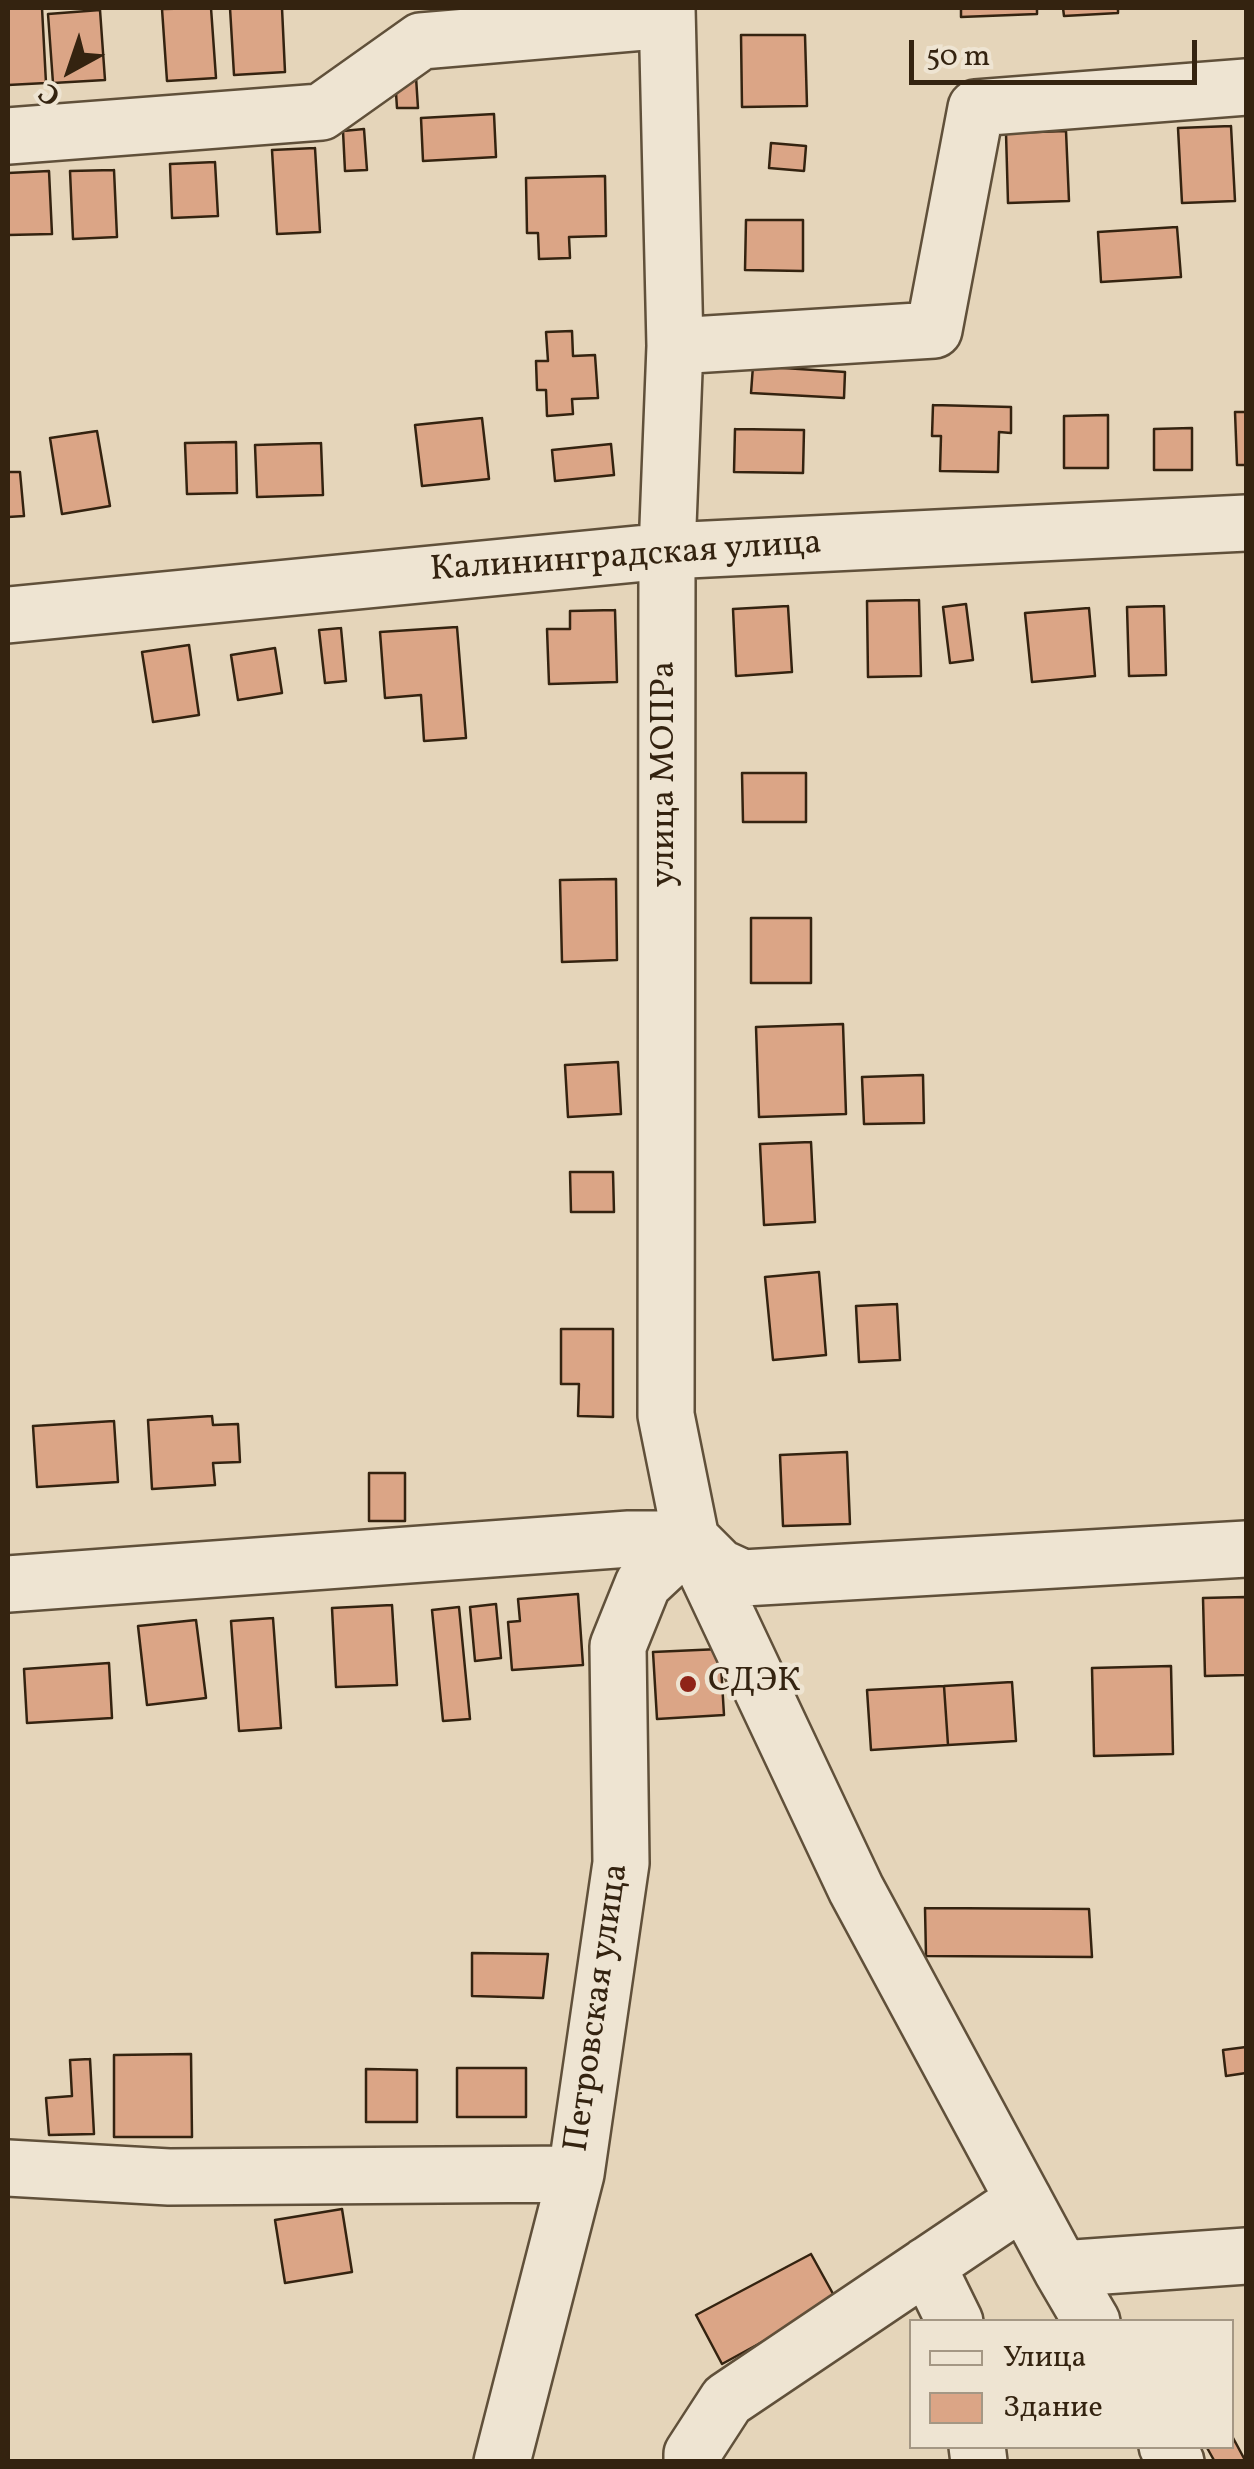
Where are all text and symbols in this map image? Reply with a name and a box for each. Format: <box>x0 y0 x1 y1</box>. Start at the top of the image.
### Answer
north arrow <box>20 20 120 120</box>
scale bar <box>914 20 1202 82</box>
text: 50 m <box>926 36 990 78</box>
text: С <box>31 73 70 114</box>
street label: Калининградская улица <box>429 524 823 594</box>
street label: улица МОПРа <box>646 661 688 887</box>
place label: СДЭК <box>708 1663 801 1705</box>
marker: СДЭК <box>677 1673 699 1695</box>
street label: Петровская улица <box>558 1861 640 2155</box>
legend <box>909 2319 1234 2449</box>
text: Улица <box>1003 2337 1086 2379</box>
text: Здание <box>1003 2387 1103 2429</box>

